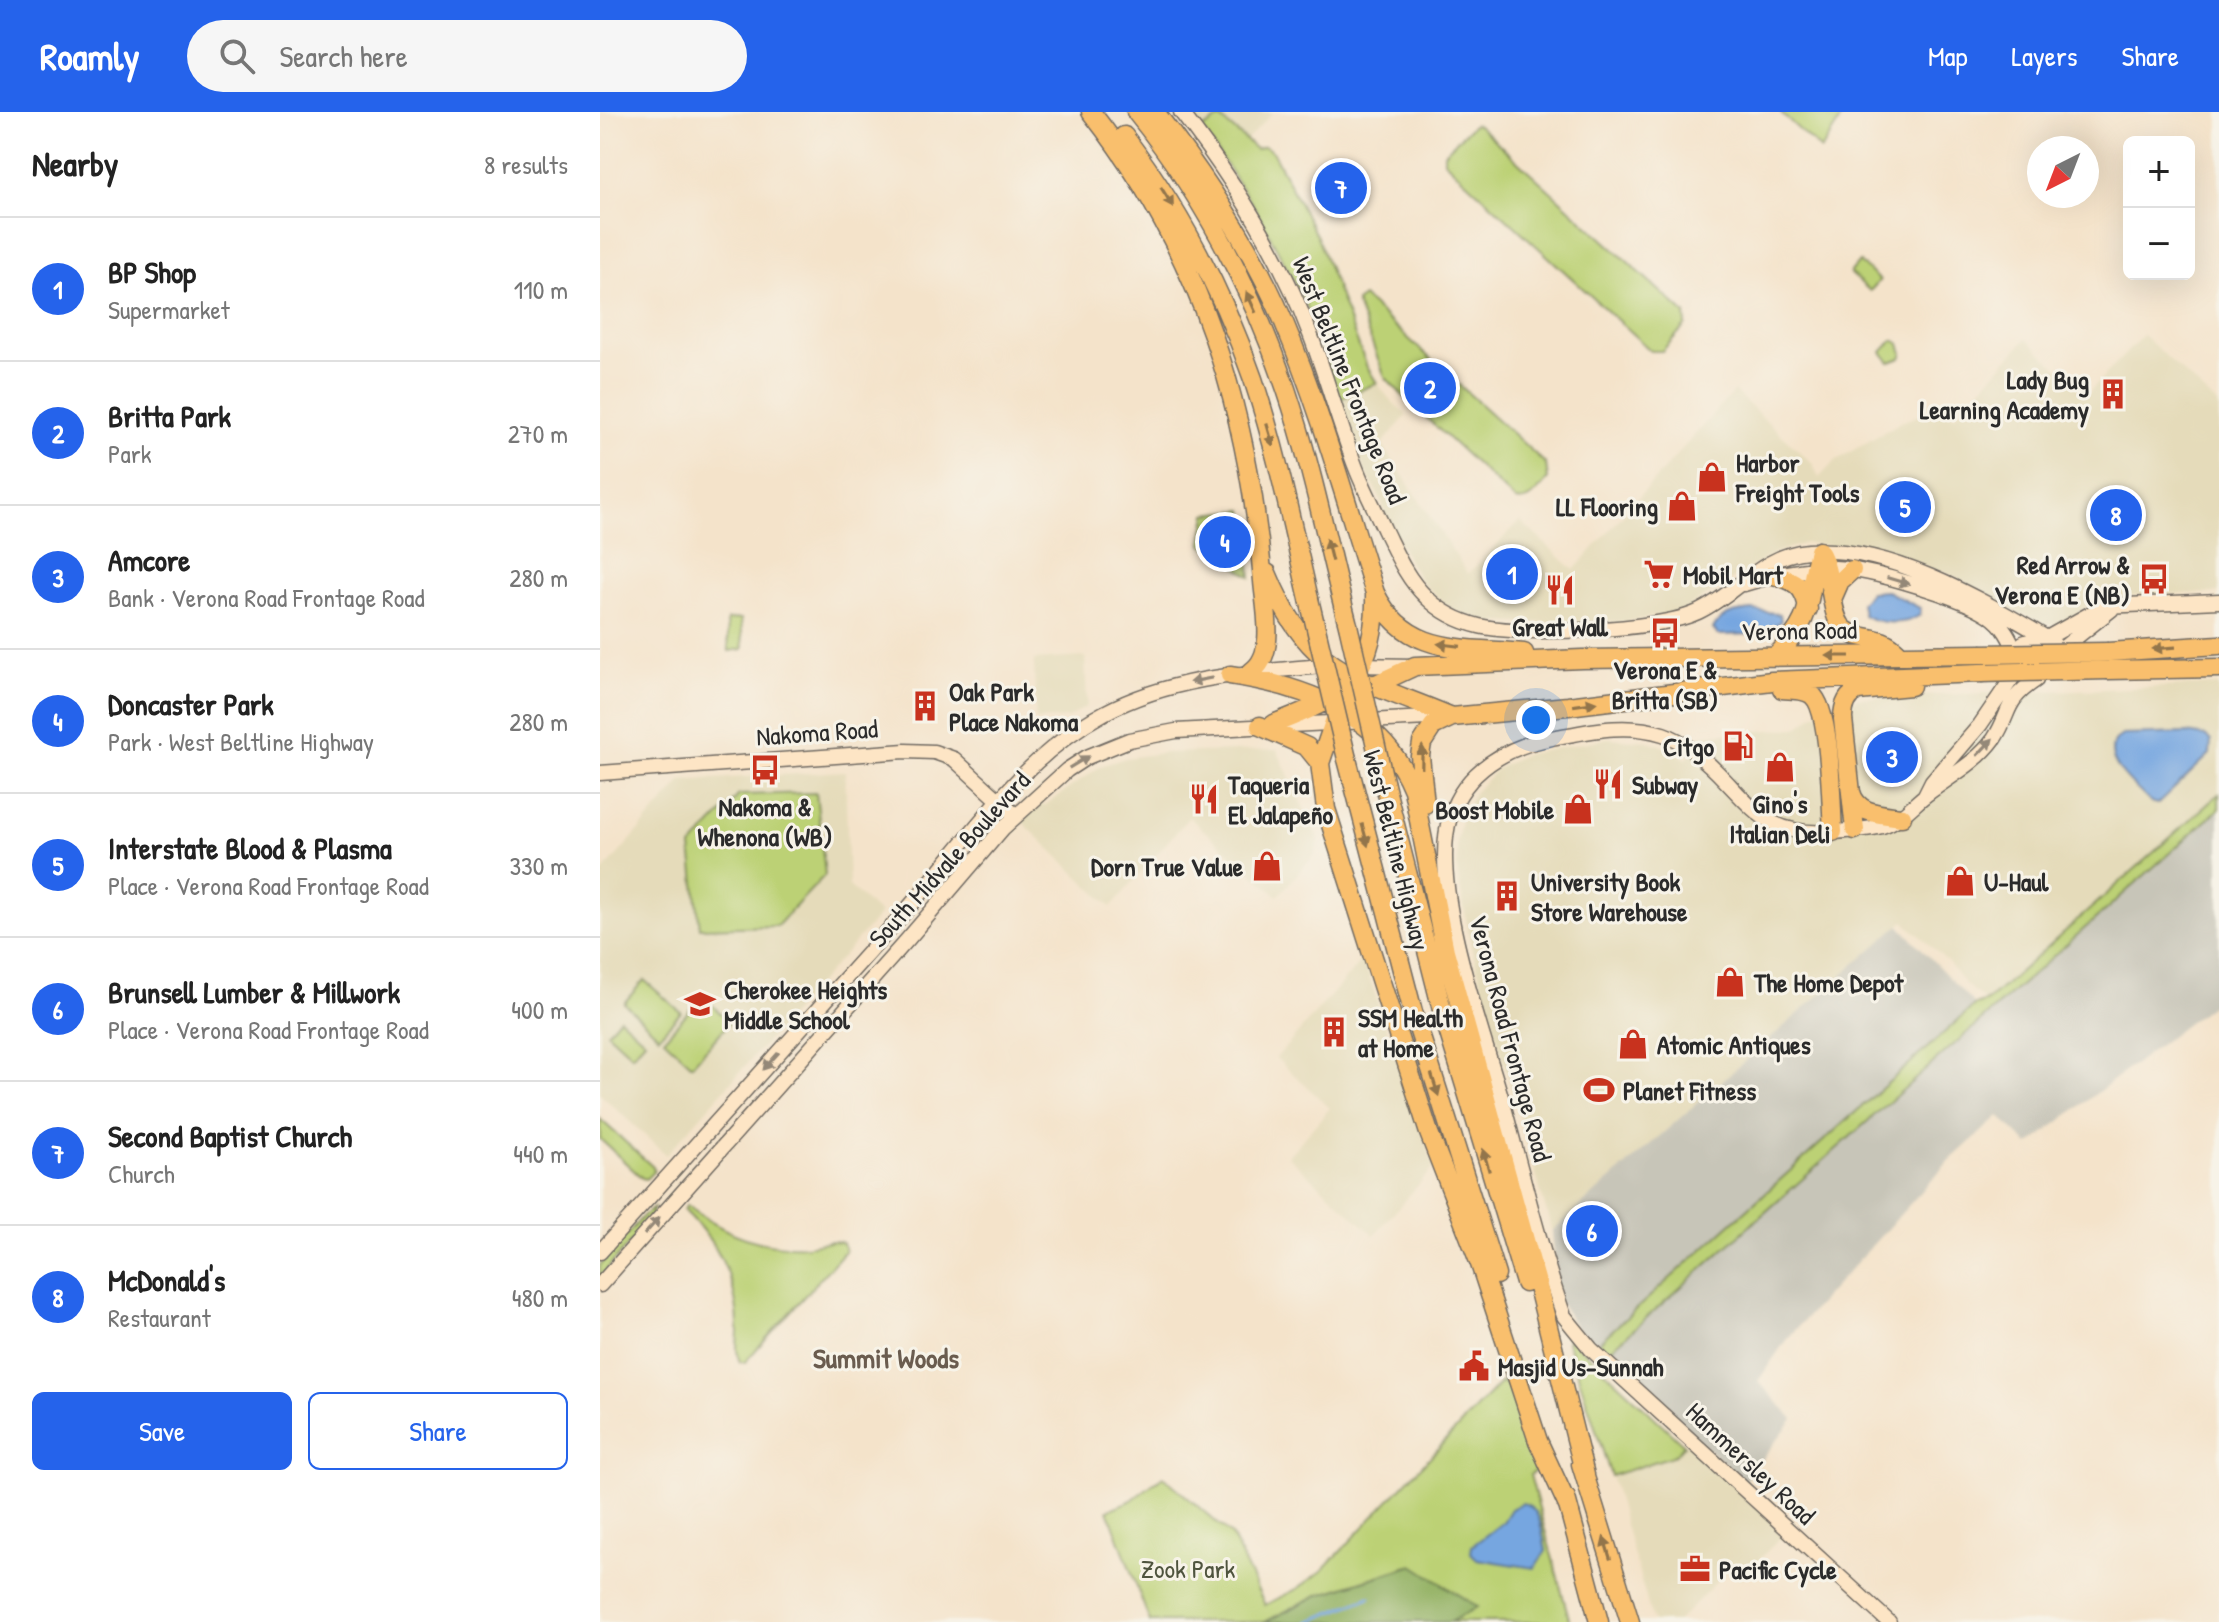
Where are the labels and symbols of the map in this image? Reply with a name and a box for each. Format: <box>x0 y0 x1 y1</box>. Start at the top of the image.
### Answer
north arrow <box>2027 136 2099 208</box>
pin: 7 <box>1315 158 1367 218</box>
one-way arrow <box>1160 186 1174 208</box>
street label: West Beltline Frontage Road <box>1284 251 1416 509</box>
one-way arrow <box>1245 290 1258 314</box>
pin: 2 <box>1404 358 1456 418</box>
place label: Lady Bug Learning Academy <box>1920 362 2089 428</box>
building icon: Lady Bug Learning Academy <box>2096 377 2130 411</box>
one-way arrow <box>1264 424 1277 448</box>
place label: Harbor Freight Tools <box>1735 445 1859 511</box>
shop icon: Harbor Freight Tools <box>1695 460 1729 494</box>
pin: 5 <box>1879 477 1931 537</box>
pin: 8 <box>2090 485 2142 545</box>
place label: LL Flooring <box>1556 489 1658 525</box>
shop icon: LL Flooring <box>1665 489 1699 523</box>
pin: 4 <box>1199 512 1251 572</box>
one-way arrow <box>1322 537 1334 562</box>
pin: 1 <box>1486 544 1538 604</box>
place label: Red Arrow & Verona E (NB) <box>1994 547 2130 612</box>
supermarket icon: Mobil Mart <box>1642 557 1676 591</box>
place label: Mobil Mart <box>1683 557 1784 592</box>
bus stop icon: Red Arrow & Verona E (NB) <box>2137 562 2171 596</box>
restaurant icon: Great Wall <box>1543 573 1577 607</box>
one-way arrow <box>1887 575 1911 588</box>
place label: Great Wall <box>1512 609 1608 644</box>
street label: Verona Road <box>1741 611 1857 649</box>
bus stop icon: Verona E & Britta (SB) <box>1648 616 1682 650</box>
one-way arrow <box>1436 639 1461 652</box>
one-way arrow <box>2151 642 2176 655</box>
one-way arrow <box>1825 649 1850 662</box>
place label: Verona E & Britta (SB) <box>1612 652 1718 717</box>
place label: Oak Park Place Nakoma <box>949 674 1079 739</box>
one-way arrow <box>1188 675 1213 687</box>
building icon: Oak Park Place Nakoma <box>908 689 942 723</box>
one-way arrow <box>1573 697 1598 710</box>
your location <box>1516 700 1556 740</box>
street label: Nakoma Road <box>755 710 879 754</box>
pin: 3 <box>1866 727 1918 787</box>
place label: Citgo <box>1663 729 1715 765</box>
fuel station icon: Citgo <box>1721 729 1755 763</box>
one-way arrow <box>1976 738 1994 757</box>
one-way arrow <box>1416 744 1428 769</box>
street label: West Beltline Highway <box>1355 746 1439 954</box>
shop icon: Gino's Italian Deli <box>1763 750 1797 784</box>
bus stop icon: Nakoma & Whenona (WB) <box>748 753 782 787</box>
one-way arrow <box>1068 756 1090 770</box>
street label: South Midvale Boulevard <box>860 763 1038 955</box>
place label: Taqueria El Jalapeño <box>1227 767 1334 833</box>
restaurant icon: Subway <box>1591 767 1625 801</box>
place label: Subway <box>1632 767 1698 803</box>
restaurant icon: Taqueria El Jalapeño <box>1187 782 1221 816</box>
place label: Gino's Italian Deli <box>1729 786 1831 851</box>
place label: Nakoma & Whenona (WB) <box>698 789 832 854</box>
place label: Boost Mobile <box>1435 792 1555 827</box>
shop icon: Boost Mobile <box>1561 792 1595 826</box>
one-way arrow <box>1360 822 1372 847</box>
place label: Dorn True Value <box>1091 849 1244 884</box>
shop icon: Dorn True Value <box>1250 849 1284 883</box>
place label: University Book Store Warehouse <box>1531 864 1688 929</box>
shop icon: U-Haul <box>1943 864 1977 898</box>
place label: U-Haul <box>1984 864 2050 899</box>
building icon: University Book Store Warehouse <box>1490 879 1524 913</box>
street label: Verona Road Frontage Road <box>1461 911 1561 1165</box>
shop icon: The Home Depot <box>1713 965 1747 999</box>
place label: The Home Depot <box>1753 965 1904 1001</box>
place label: Cherokee Heights Middle School <box>724 972 887 1037</box>
school or university icon: Cherokee Heights Middle School <box>683 987 717 1021</box>
place label: SSM Health at Home <box>1358 1000 1463 1065</box>
building icon: SSM Health at Home <box>1317 1015 1351 1049</box>
shop icon: Atomic Antiques <box>1616 1027 1650 1061</box>
place label: Atomic Antiques <box>1657 1027 1811 1063</box>
one-way arrow <box>762 1051 780 1070</box>
sports icon: Planet Fitness <box>1582 1073 1616 1107</box>
place label: Planet Fitness <box>1623 1073 1756 1108</box>
one-way arrow <box>1429 1074 1441 1098</box>
one-way arrow <box>1479 1147 1492 1171</box>
pin: 6 <box>1566 1201 1618 1261</box>
one-way arrow <box>643 1217 660 1237</box>
district label: Summit Woods <box>813 1339 959 1377</box>
public building icon: Masjid Us-Sunnah <box>1457 1349 1491 1383</box>
place label: Masjid Us-Sunnah <box>1498 1349 1664 1384</box>
street label: Hammersley Road <box>1679 1394 1823 1532</box>
one-way arrow <box>1600 1536 1613 1560</box>
park label: Zook Park <box>1141 1551 1235 1586</box>
office icon: Pacific Cycle <box>1678 1552 1712 1586</box>
place label: Pacific Cycle <box>1719 1552 1837 1588</box>

